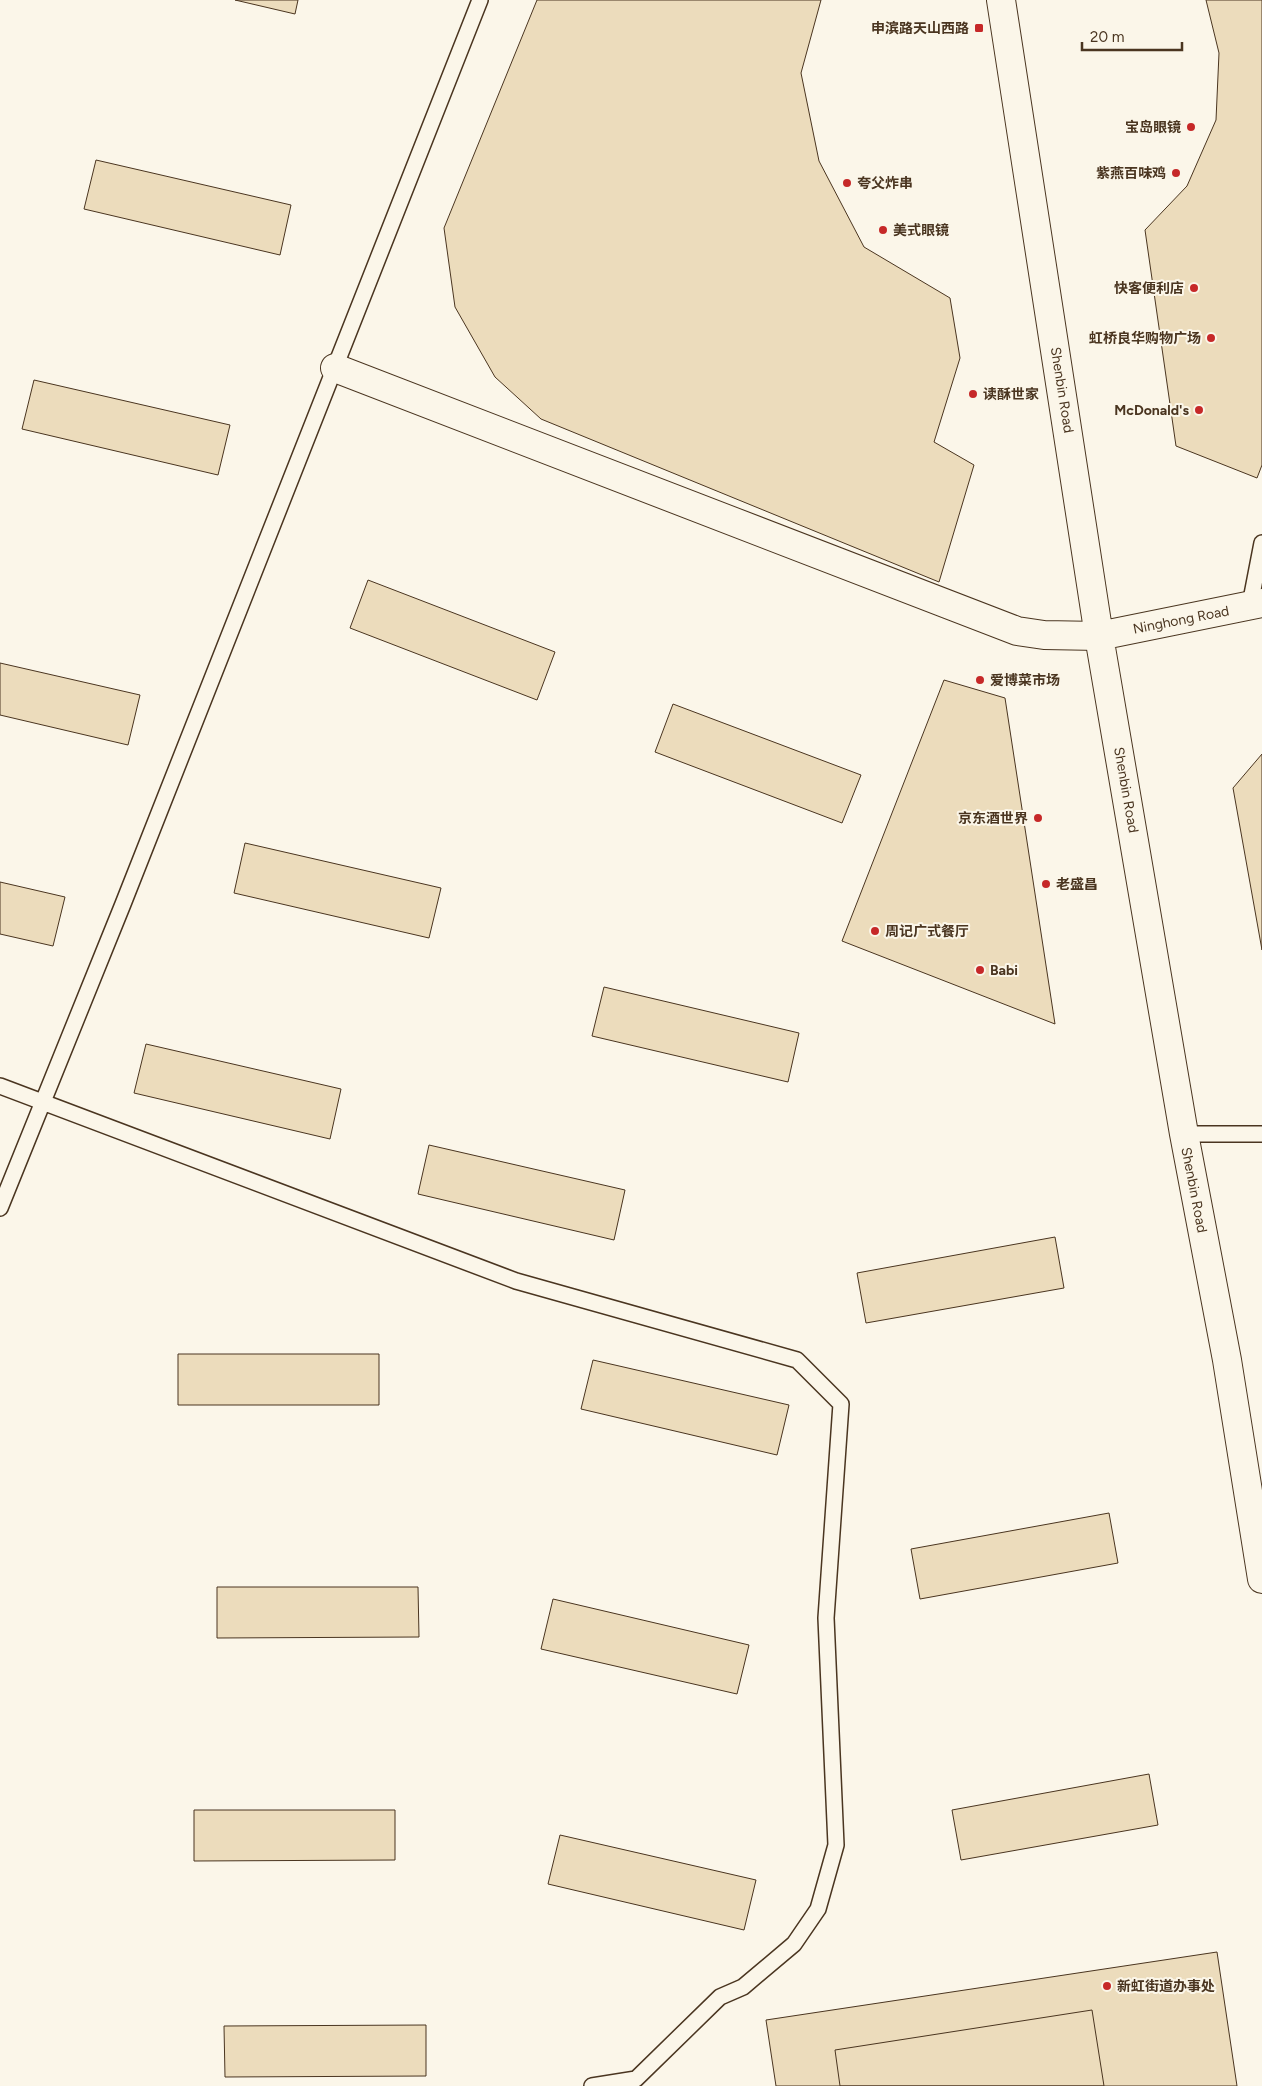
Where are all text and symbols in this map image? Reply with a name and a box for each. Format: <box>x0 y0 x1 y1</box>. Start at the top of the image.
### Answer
place label: 申滨路天山西路 <box>871 20 969 37</box>
scale bar <box>1082 20 1182 52</box>
marker: 申滨路天山西路 <box>973 22 985 34</box>
text: 20 m <box>1090 28 1124 46</box>
place label: 宝岛眼镜 <box>1125 119 1181 136</box>
marker: 宝岛眼镜 <box>1185 121 1197 133</box>
place label: 紫燕百味鸡 <box>1096 165 1166 182</box>
marker: 紫燕百味鸡 <box>1170 167 1182 179</box>
place label: 夸父炸串 <box>857 175 913 192</box>
marker: 夸父炸串 <box>841 177 853 189</box>
place label: 美式眼镜 <box>893 222 949 239</box>
marker: 美式眼镜 <box>877 224 889 236</box>
place label: 快客便利店 <box>1114 280 1184 297</box>
marker: 快客便利店 <box>1188 282 1200 294</box>
place label: 虹桥良华购物广场 <box>1089 330 1201 347</box>
marker: 虹桥良华购物广场 <box>1205 332 1217 344</box>
street label: Shenbin Road <box>1047 346 1077 434</box>
place label: 读酥世家 <box>983 386 1039 403</box>
marker: 读酥世家 <box>967 388 979 400</box>
place label: McDonald's <box>1114 402 1189 419</box>
marker: McDonald's <box>1193 404 1205 416</box>
street label: Ninghong Road <box>1131 602 1231 638</box>
place label: 爱博菜市场 <box>990 672 1060 689</box>
marker: 爱博菜市场 <box>974 674 986 686</box>
street label: Shenbin Road <box>1110 746 1142 834</box>
place label: 京东酒世界 <box>958 810 1028 827</box>
marker: 京东酒世界 <box>1032 812 1044 824</box>
place label: 老盛昌 <box>1056 876 1098 893</box>
marker: 老盛昌 <box>1040 878 1052 890</box>
place label: 周记广式餐厅 <box>885 923 969 940</box>
marker: 周记广式餐厅 <box>869 925 881 937</box>
place label: Babi <box>990 962 1018 979</box>
marker: Babi <box>974 964 986 976</box>
street label: Shenbin Road <box>1177 1146 1211 1234</box>
place label: 新虹街道办事处 <box>1117 1978 1215 1995</box>
marker: 新虹街道办事处 <box>1101 1980 1113 1992</box>

